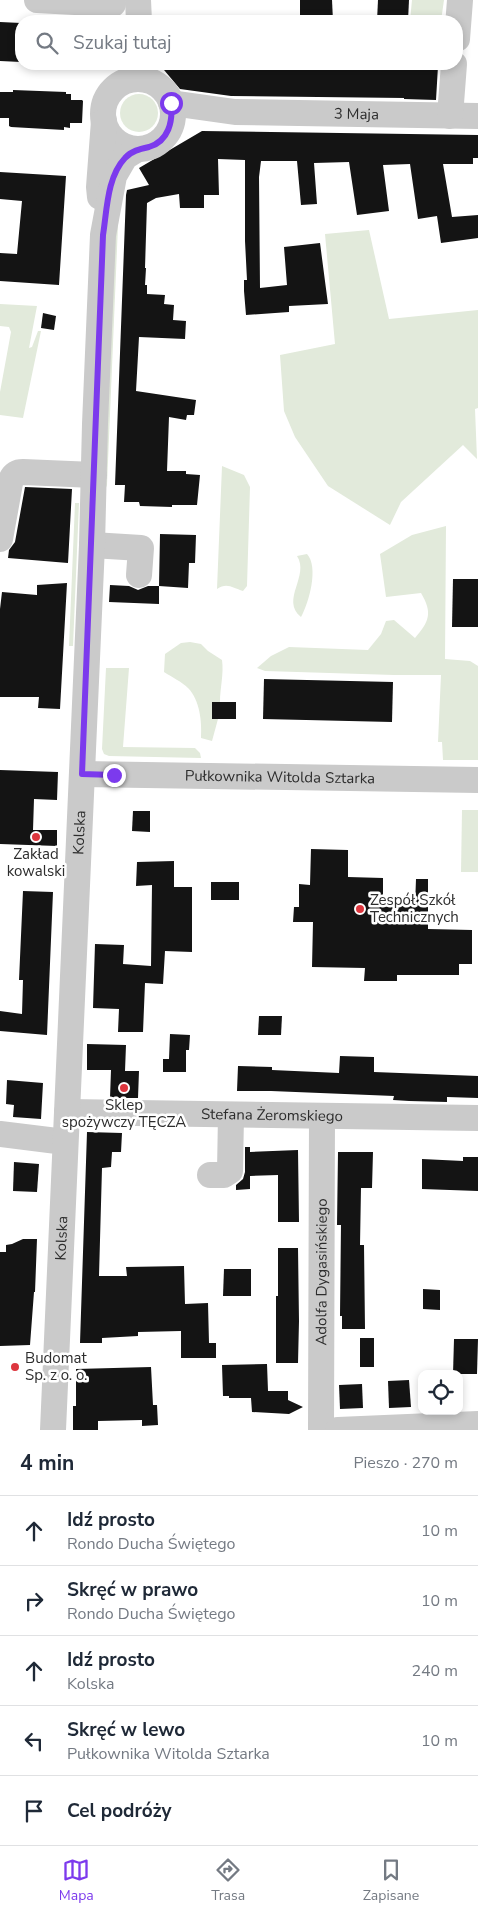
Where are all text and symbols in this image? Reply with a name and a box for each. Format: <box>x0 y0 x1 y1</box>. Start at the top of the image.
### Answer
search box <box>15 15 463 70</box>
icon: search <box>33 29 61 57</box>
text: Szukaj tutaj <box>73 30 172 56</box>
route start <box>160 92 183 115</box>
street label: 3 Maja <box>334 104 379 124</box>
route end <box>103 764 126 787</box>
street label: Pułkownika Witolda Sztarka <box>185 766 375 788</box>
street label: Kolska <box>68 810 90 855</box>
marker: Zakład kowalski <box>30 831 42 843</box>
place label: Zakład kowalski <box>7 844 65 881</box>
place label: Zespół Szkół Technicznych <box>370 890 459 927</box>
marker: Zespół Szkół Technicznych <box>354 903 366 915</box>
marker: Sklep spożywczy TĘCZA <box>118 1082 130 1094</box>
place label: Sklep spożywczy TĘCZA <box>62 1095 186 1132</box>
street label: Stefana Żeromskiego <box>201 1104 343 1126</box>
street label: Adolfa Dygasińskiego <box>311 1198 332 1346</box>
street label: Kolska <box>50 1215 72 1261</box>
place label: Budomat Sp. z o. o. <box>25 1348 87 1385</box>
marker: Budomat Sp. z o. o. <box>9 1361 21 1373</box>
map controls <box>418 1370 463 1415</box>
button: locate <box>418 1370 463 1415</box>
text: 4 min <box>20 1449 74 1477</box>
text: Pieszo · 270 m <box>353 1452 458 1474</box>
text: Idź prosto <box>67 1507 155 1533</box>
icon: ahead <box>20 1517 48 1545</box>
text: 10 m <box>421 1520 458 1542</box>
text: Rondo Ducha Świętego <box>67 1533 236 1555</box>
text: Skręć w prawo <box>67 1577 198 1603</box>
icon: right <box>20 1587 48 1615</box>
text: 10 m <box>421 1590 458 1612</box>
text: Rondo Ducha Świętego <box>67 1603 236 1625</box>
text: Idź prosto <box>67 1647 155 1673</box>
icon: ahead <box>20 1657 48 1685</box>
text: 240 m <box>411 1660 458 1682</box>
text: Kolska <box>67 1673 114 1695</box>
text: Skręć w lewo <box>67 1717 185 1743</box>
icon: left <box>20 1727 48 1755</box>
text: 10 m <box>421 1730 458 1752</box>
text: Pułkownika Witolda Sztarka <box>67 1743 270 1765</box>
icon: arrive <box>20 1797 48 1825</box>
text: Cel podróży <box>67 1798 171 1824</box>
tab: Mapa <box>59 1856 94 1905</box>
tab: Trasa <box>211 1856 245 1905</box>
tab: Zapisane <box>363 1856 419 1905</box>

